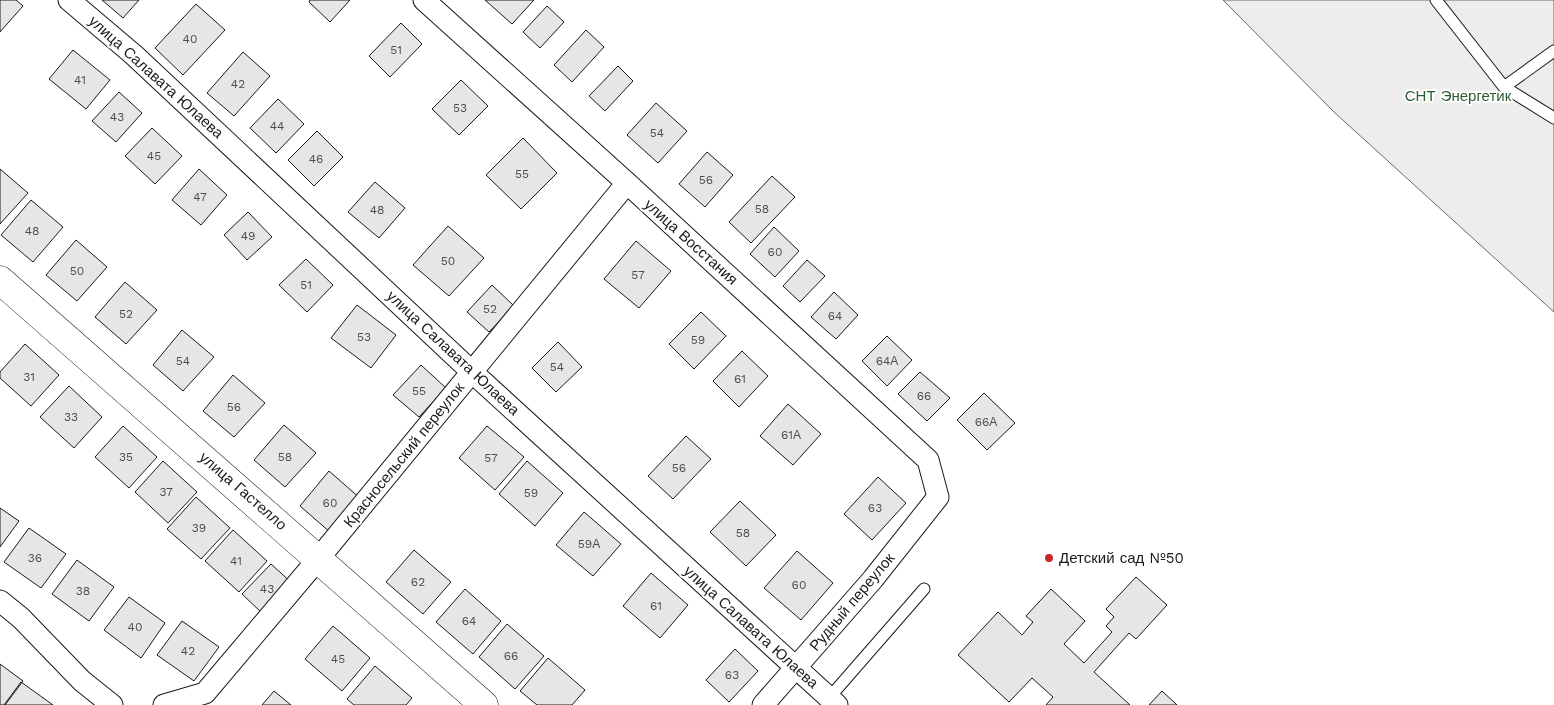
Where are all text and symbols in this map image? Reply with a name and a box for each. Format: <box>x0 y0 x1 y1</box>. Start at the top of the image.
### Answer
street label: улица Салавата Юлаева <box>85 12 227 143</box>
house number: 40 <box>183 32 197 46</box>
house number: 51 <box>390 43 402 57</box>
house number: 41 <box>74 73 86 87</box>
house number: 42 <box>231 77 245 91</box>
park label: СНТ Энергетик <box>1405 87 1512 105</box>
house number: 53 <box>453 101 467 115</box>
house number: 43 <box>110 110 124 124</box>
house number: 44 <box>270 119 284 133</box>
house number: 54 <box>650 126 664 140</box>
house number: 45 <box>147 149 161 163</box>
house number: 46 <box>309 152 323 166</box>
house number: 55 <box>515 167 529 181</box>
house number: 56 <box>699 173 713 187</box>
house number: 47 <box>193 190 207 204</box>
street label: улица Восстания <box>641 195 741 289</box>
house number: 58 <box>755 202 769 216</box>
house number: 48 <box>370 203 384 217</box>
house number: 48 <box>25 224 39 238</box>
house number: 49 <box>241 229 255 243</box>
house number: 60 <box>768 245 782 259</box>
house number: 50 <box>441 254 455 268</box>
house number: 50 <box>70 264 84 278</box>
house number: 57 <box>631 268 645 282</box>
house number: 51 <box>300 278 312 292</box>
street label: улица Салавата Юлаева <box>383 287 524 420</box>
house number: 52 <box>483 302 497 316</box>
house number: 52 <box>119 307 133 321</box>
house number: 64 <box>828 309 842 323</box>
house number: 53 <box>357 330 371 344</box>
house number: 59 <box>691 333 705 347</box>
house number: 54 <box>176 354 190 368</box>
house number: 64А <box>876 354 898 368</box>
house number: 54 <box>550 360 564 374</box>
house number: 31 <box>23 370 35 384</box>
house number: 61 <box>734 372 746 386</box>
street label: Красносельский переулок <box>340 379 468 531</box>
house number: 55 <box>412 384 426 398</box>
house number: 66 <box>917 389 931 403</box>
house number: 56 <box>227 400 241 414</box>
house number: 33 <box>64 410 78 424</box>
house number: 66А <box>975 415 997 429</box>
house number: 61А <box>781 428 801 442</box>
street label: улица Гастелло <box>196 448 290 534</box>
house number: 35 <box>119 450 133 464</box>
house number: 58 <box>278 450 292 464</box>
house number: 57 <box>484 451 498 465</box>
house number: 56 <box>672 461 686 475</box>
house number: 37 <box>159 485 173 499</box>
house number: 59 <box>524 486 538 500</box>
house number: 60 <box>323 496 337 510</box>
house number: 63 <box>868 501 882 515</box>
house number: 39 <box>192 521 206 535</box>
house number: 58 <box>736 526 750 540</box>
house number: 59А <box>578 537 600 551</box>
street label: Рудный переулок <box>806 549 898 655</box>
place label: Детский сад №50 <box>1059 549 1184 567</box>
house number: 36 <box>28 551 42 565</box>
marker: Детский сад №50 <box>1043 552 1055 564</box>
house number: 41 <box>230 554 242 568</box>
street label: улица Салавата Юлаева <box>680 562 822 693</box>
house number: 62 <box>411 575 425 589</box>
house number: 60 <box>792 578 806 592</box>
house number: 43 <box>260 582 274 596</box>
house number: 38 <box>76 584 90 598</box>
house number: 61 <box>650 599 662 613</box>
house number: 64 <box>462 614 476 628</box>
house number: 40 <box>128 620 142 634</box>
house number: 42 <box>181 644 195 658</box>
house number: 66 <box>504 649 518 663</box>
house number: 45 <box>331 652 345 666</box>
house number: 63 <box>725 668 739 682</box>

